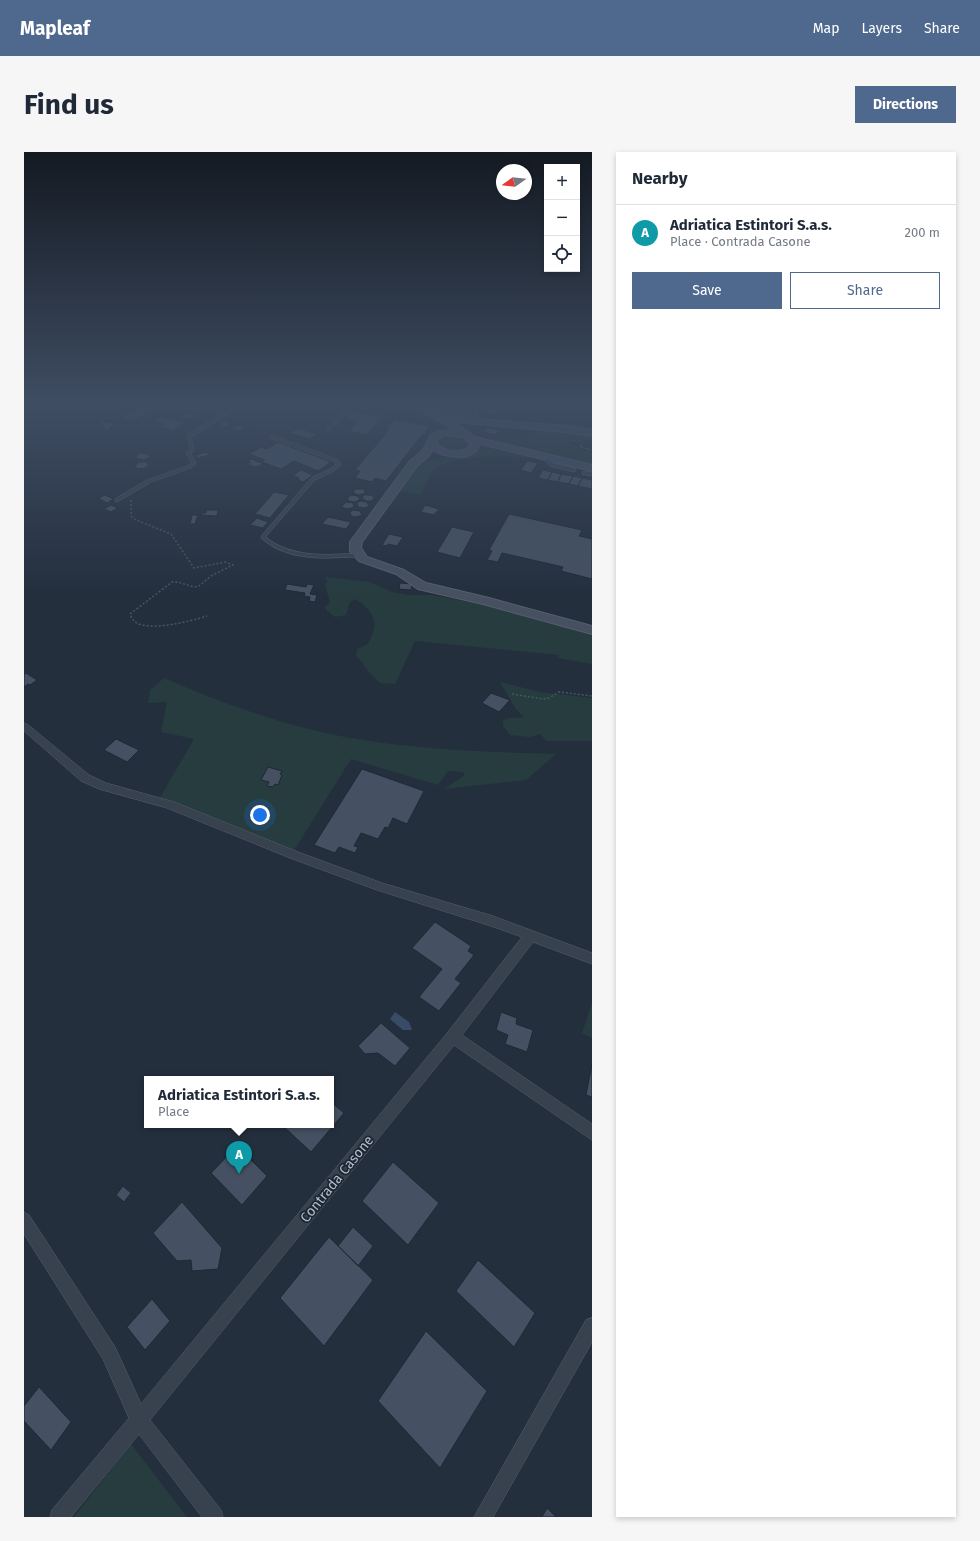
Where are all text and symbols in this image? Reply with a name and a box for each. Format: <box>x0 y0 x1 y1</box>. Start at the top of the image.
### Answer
text: Mapleaf <box>20 17 90 40</box>
text: Map <box>813 20 839 37</box>
text: Layers <box>861 20 902 37</box>
text: Share <box>924 20 960 37</box>
button: Directions <box>855 86 956 123</box>
text: Find us <box>24 88 114 121</box>
north arrow <box>496 164 532 200</box>
map controls <box>544 164 580 272</box>
button: + <box>544 164 580 200</box>
text: Nearby <box>632 168 687 189</box>
button: − <box>544 200 580 236</box>
text: Adriatica Estintori S.a.s. <box>670 216 832 234</box>
text: A <box>641 225 649 240</box>
text: 200 m <box>904 225 940 240</box>
text: Place · Contrada Casone <box>670 234 811 249</box>
button: locate <box>544 236 580 272</box>
button: Save <box>632 272 782 309</box>
button: Share <box>790 272 940 309</box>
your location <box>250 805 270 825</box>
popup <box>144 1076 334 1128</box>
text: Adriatica Estintori S.a.s. <box>158 1086 320 1104</box>
text: Place <box>158 1104 189 1119</box>
street label: Contrada Casone <box>297 1132 377 1226</box>
pin: A <box>226 1141 252 1174</box>

